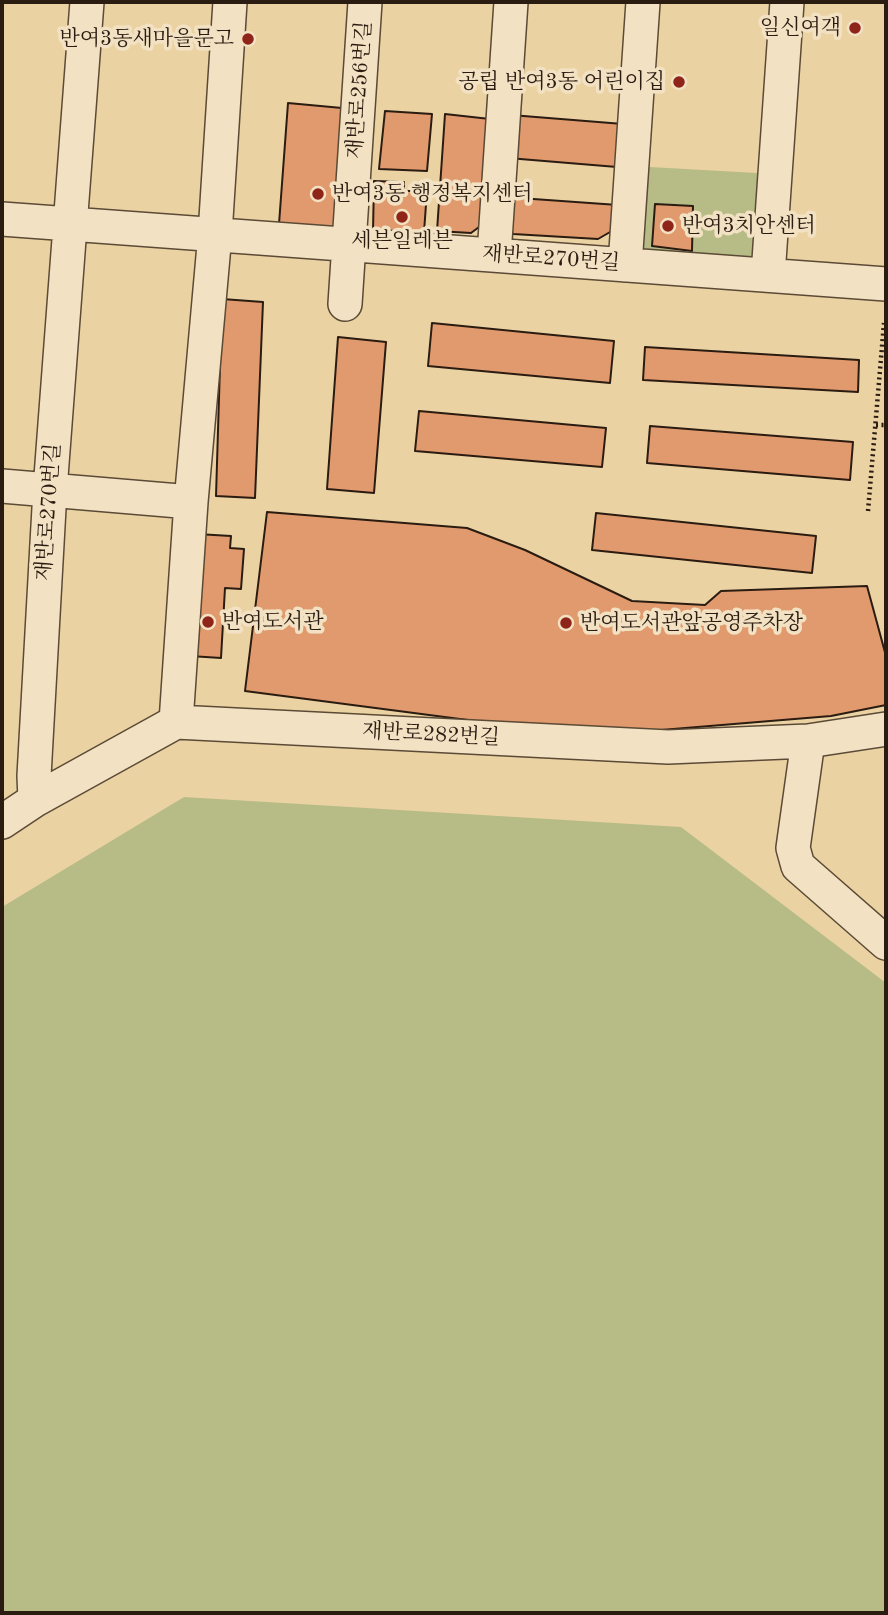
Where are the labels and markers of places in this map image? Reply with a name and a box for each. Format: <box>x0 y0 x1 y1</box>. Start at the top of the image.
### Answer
place label: 일신여객 <box>760 15 841 41</box>
marker: 일신여객 <box>847 20 863 36</box>
place label: 반여3동새마을문고 <box>60 26 234 52</box>
marker: 반여3동새마을문고 <box>240 31 256 47</box>
place label: 공립 반여3동 어린이집 <box>458 69 665 95</box>
marker: 공립 반여3동 어린이집 <box>671 74 687 90</box>
place label: 반여3동 행정복지센터 <box>332 181 533 207</box>
marker: 반여3동 행정복지센터 <box>310 186 326 202</box>
marker: 세븐일레븐 <box>394 209 410 225</box>
place label: 반여3치안센터 <box>682 213 816 239</box>
marker: 반여3치안센터 <box>660 218 676 234</box>
place label: 세븐일레븐 <box>351 228 453 254</box>
place label: 반여도서관 <box>222 609 323 635</box>
place label: 반여도서관앞공영주차장 <box>580 610 803 636</box>
marker: 반여도서관 <box>200 614 216 630</box>
marker: 반여도서관앞공영주차장 <box>558 615 574 631</box>

